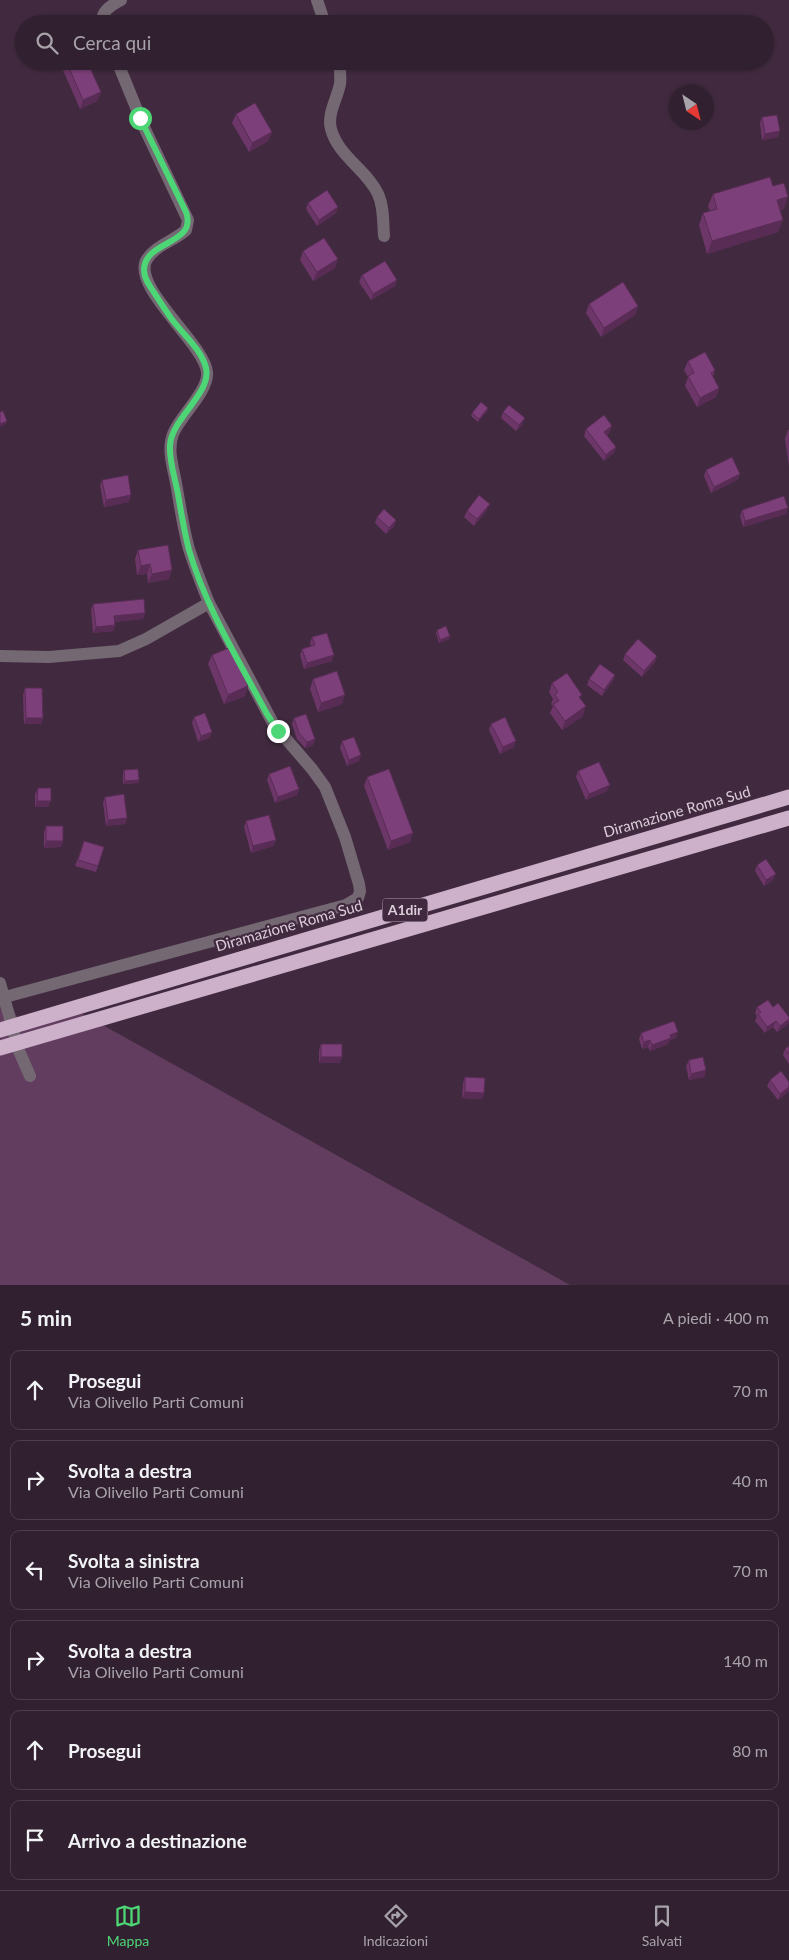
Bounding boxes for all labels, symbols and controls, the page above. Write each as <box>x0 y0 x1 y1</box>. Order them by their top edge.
search box <box>15 15 774 70</box>
icon: search <box>33 29 61 57</box>
text: Cerca qui <box>73 31 151 54</box>
north arrow <box>669 85 714 130</box>
route start <box>129 107 152 130</box>
route end <box>267 720 290 743</box>
street label: Diramazione Roma Sud <box>601 781 752 841</box>
street label: Diramazione Roma Sud <box>213 895 364 955</box>
road number: A1dir <box>382 898 428 922</box>
text: 5 min <box>20 1305 72 1330</box>
text: A piedi · 400 m <box>663 1308 769 1327</box>
text: Prosegui <box>68 1369 141 1392</box>
icon: ahead <box>21 1376 49 1404</box>
text: 70 m <box>732 1381 768 1400</box>
text: Via Olivello Parti Comuni <box>68 1392 244 1411</box>
text: Svolta a destra <box>68 1459 192 1482</box>
icon: right <box>21 1466 49 1494</box>
text: 40 m <box>732 1471 768 1490</box>
text: Via Olivello Parti Comuni <box>68 1482 244 1501</box>
text: Svolta a sinistra <box>68 1549 200 1572</box>
icon: left <box>21 1556 49 1584</box>
text: 70 m <box>732 1561 768 1580</box>
text: Via Olivello Parti Comuni <box>68 1572 244 1591</box>
text: Svolta a destra <box>68 1639 192 1662</box>
icon: right <box>21 1646 49 1674</box>
text: 140 m <box>723 1651 768 1670</box>
text: Via Olivello Parti Comuni <box>68 1662 244 1681</box>
icon: ahead <box>21 1736 49 1764</box>
text: Prosegui <box>68 1739 141 1762</box>
text: 80 m <box>732 1741 768 1760</box>
icon: arrive <box>21 1826 49 1854</box>
text: Arrivo a destinazione <box>68 1829 247 1852</box>
tab: Mappa <box>107 1902 149 1949</box>
tab: Indicazioni <box>363 1902 428 1949</box>
tab: Salvati <box>642 1902 682 1949</box>

